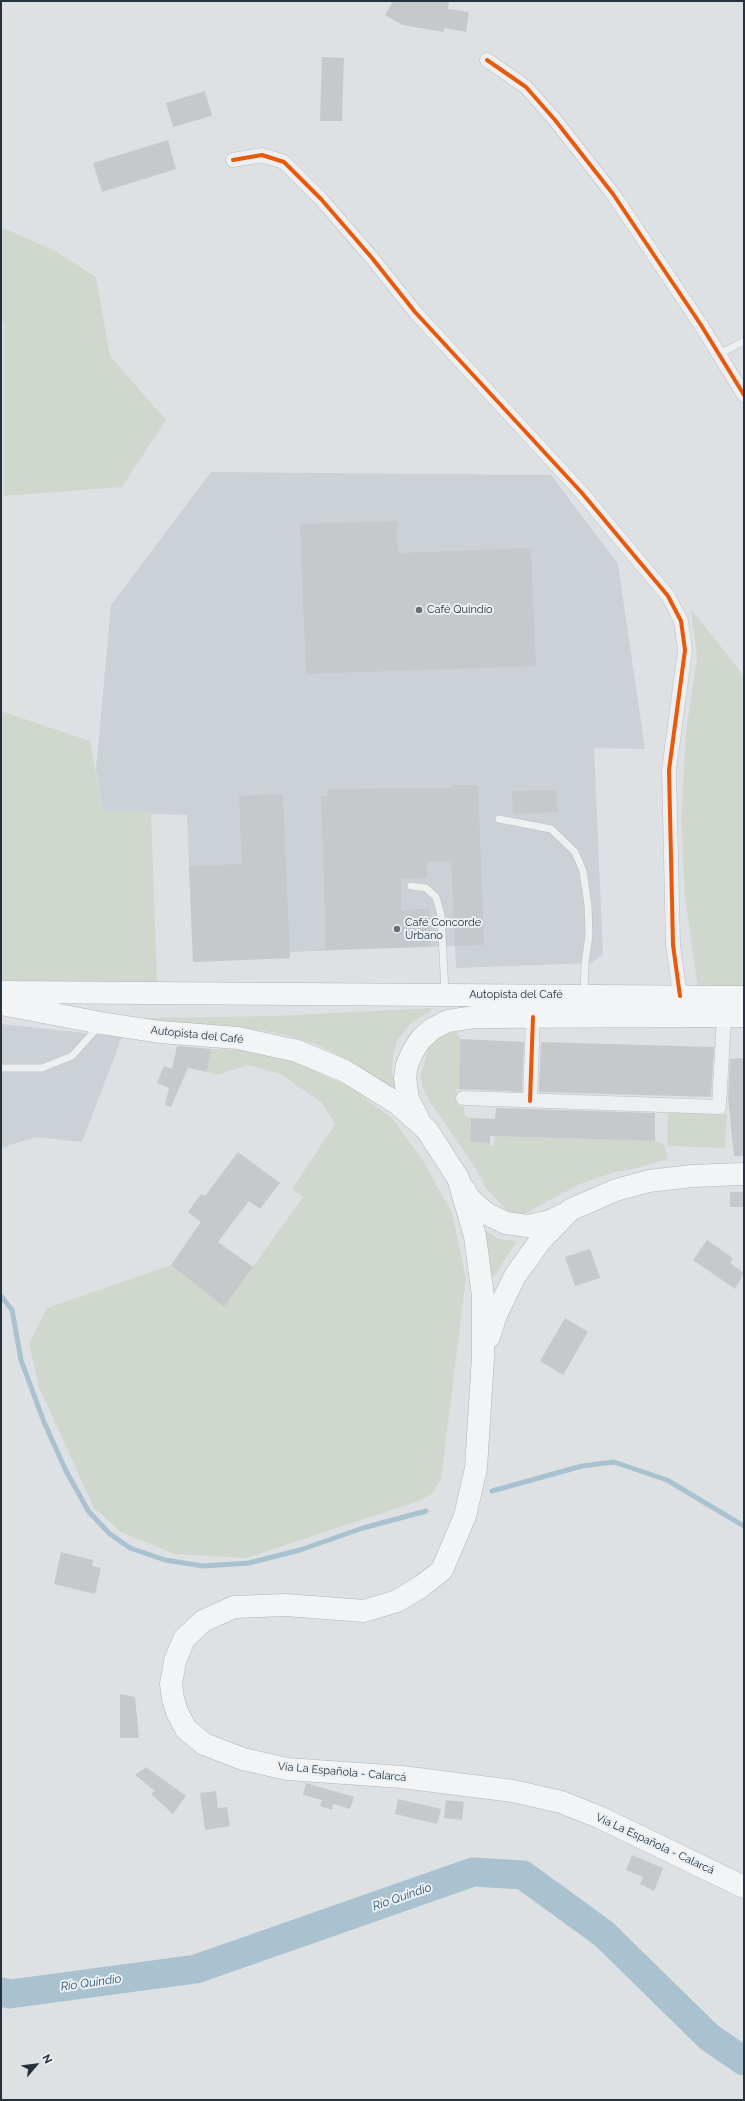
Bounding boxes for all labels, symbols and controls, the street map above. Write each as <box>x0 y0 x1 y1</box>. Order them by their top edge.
place label: Café Quindío <box>427 603 493 617</box>
marker: Café Quindío <box>414 605 424 615</box>
place label: Café Concorde Urbano <box>405 916 481 942</box>
marker: Café Concorde Urbano <box>392 924 402 934</box>
street label: Autopista del Café <box>469 988 563 1002</box>
street label: Autopista del Café <box>150 1024 244 1046</box>
street label: Vía La Española - Calarcá <box>277 1760 407 1784</box>
street label: Vía La Española - Calarcá <box>594 1811 716 1877</box>
water label: Río Quindio <box>371 1880 433 1914</box>
water label: Río Quindio <box>60 1972 122 1994</box>
north arrow <box>16 2045 56 2085</box>
text: N <box>39 2052 55 2066</box>

